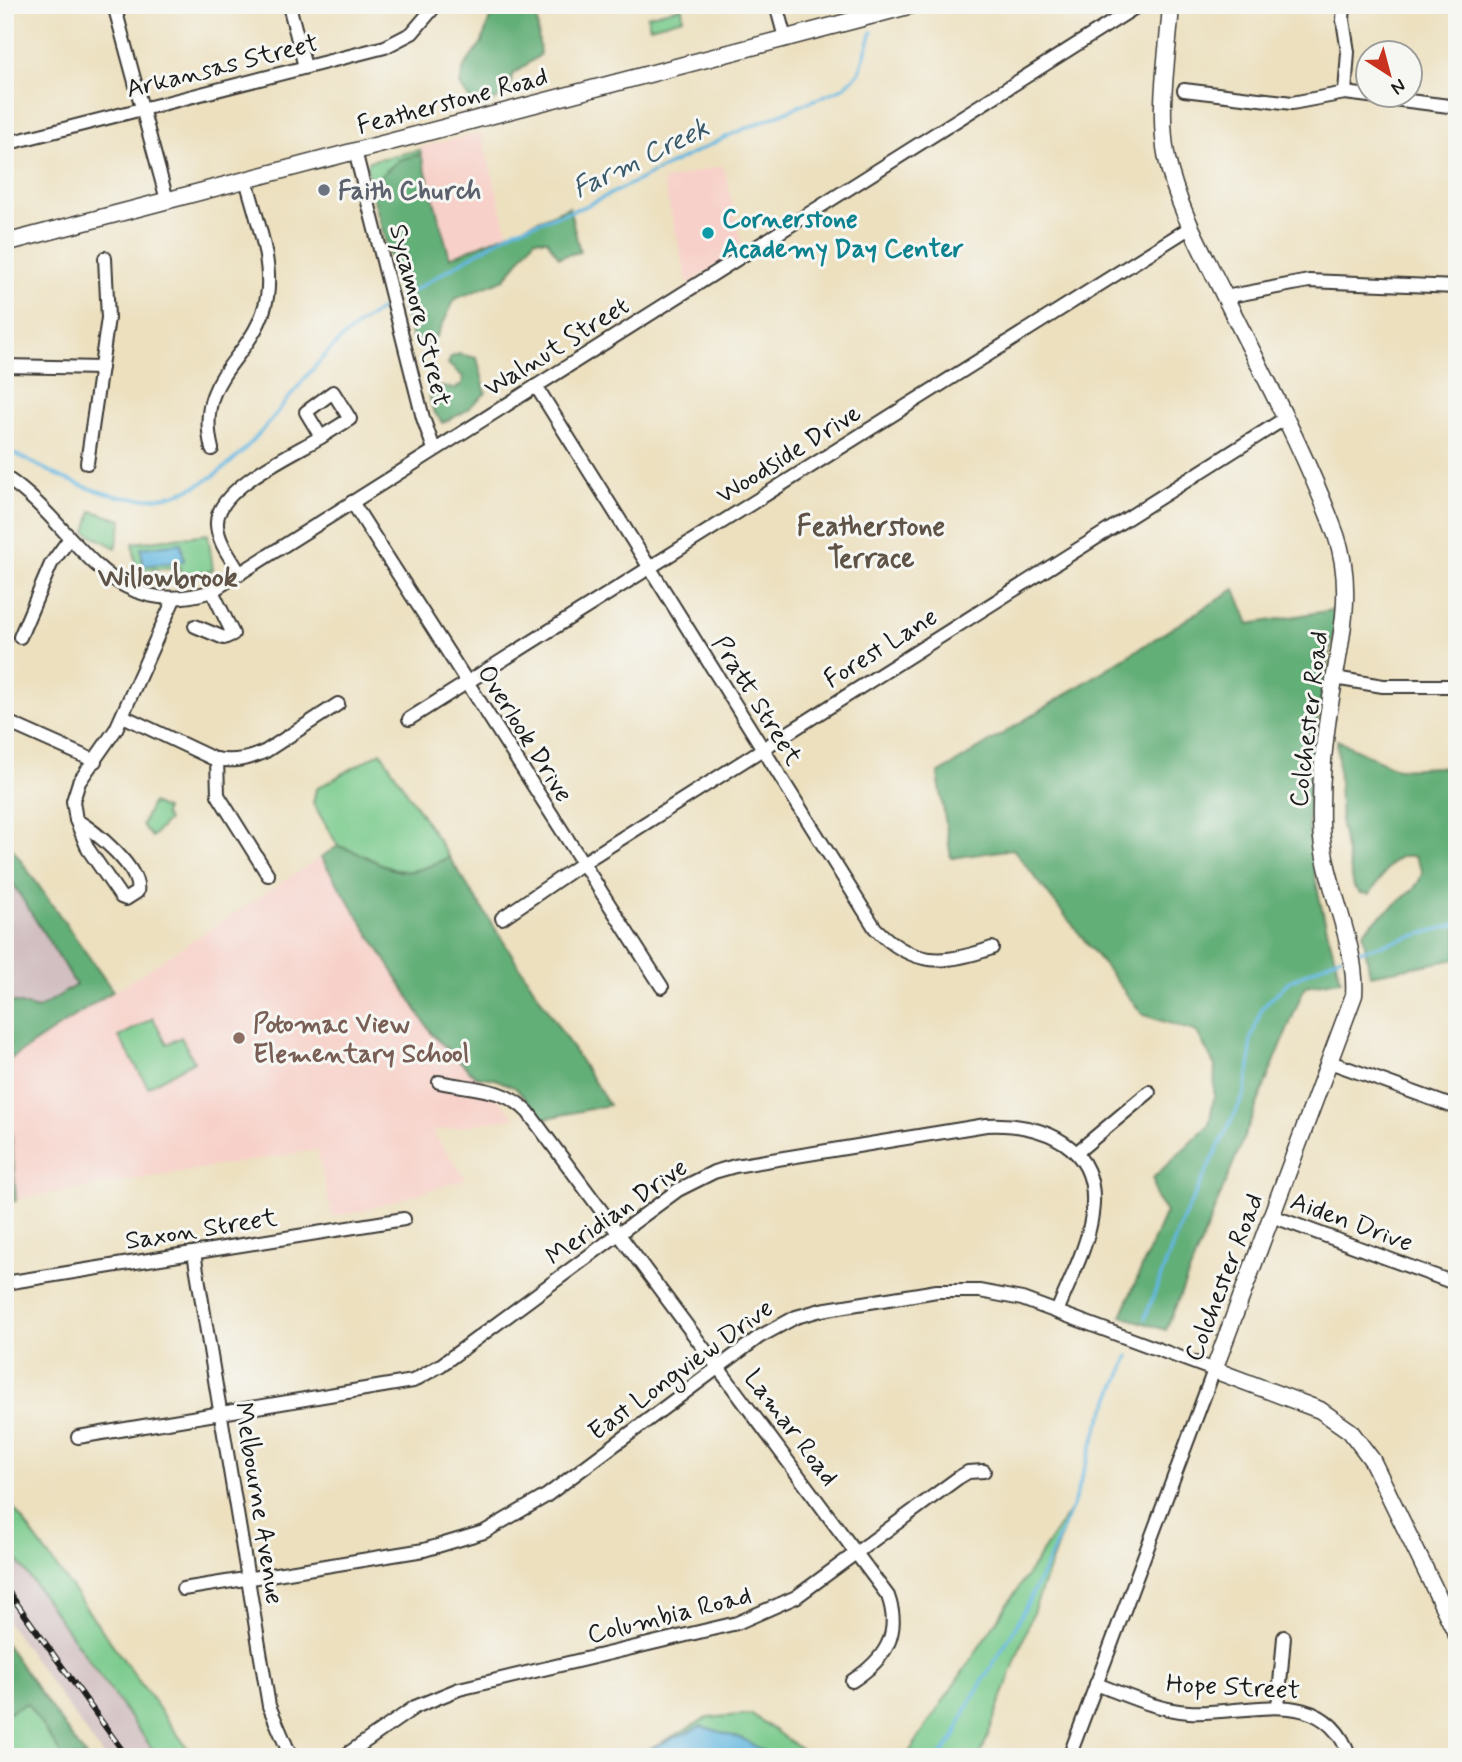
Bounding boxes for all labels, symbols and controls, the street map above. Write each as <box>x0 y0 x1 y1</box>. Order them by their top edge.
street label: Arkansas Street <box>123 27 322 107</box>
north arrow <box>1354 38 1424 108</box>
street label: Featherstone Road <box>353 60 552 144</box>
text: N <box>1386 73 1411 100</box>
water label: Farm Creek <box>567 110 716 208</box>
place label: Faith Church <box>338 175 481 209</box>
marker: Faith Church <box>316 182 332 198</box>
place label: Cornerstone Academy Day Center <box>722 203 964 267</box>
street label: Sycamore Street <box>380 221 458 410</box>
marker: Cornerstone Academy Day Center <box>700 225 716 241</box>
street label: Walnut Street <box>478 290 636 406</box>
street label: Woodside Drive <box>710 397 868 513</box>
district label: Featherstone Terrace <box>797 509 945 578</box>
district label: Willowbrook <box>98 560 238 597</box>
street label: Forest Lane <box>818 600 944 697</box>
street label: Colchester Road <box>1282 629 1338 809</box>
street label: Pratt Street <box>703 630 810 772</box>
street label: Overlook Drive <box>468 659 580 809</box>
place label: Potomac View Elementary School <box>253 1008 469 1072</box>
marker: Potomac View Elementary School <box>231 1030 247 1046</box>
street label: Meridian Drive <box>540 1151 695 1274</box>
street label: Aiden Drive <box>1285 1185 1417 1261</box>
street label: Colchester Road <box>1177 1189 1273 1367</box>
street label: Saxon Street <box>123 1201 280 1259</box>
street label: East Longview Drive <box>582 1292 782 1451</box>
street label: Lamar Road <box>735 1363 845 1493</box>
street label: Melbourne Avenue <box>225 1400 291 1607</box>
street label: Columbia Road <box>584 1579 755 1653</box>
street label: Hope Street <box>1165 1668 1301 1708</box>

